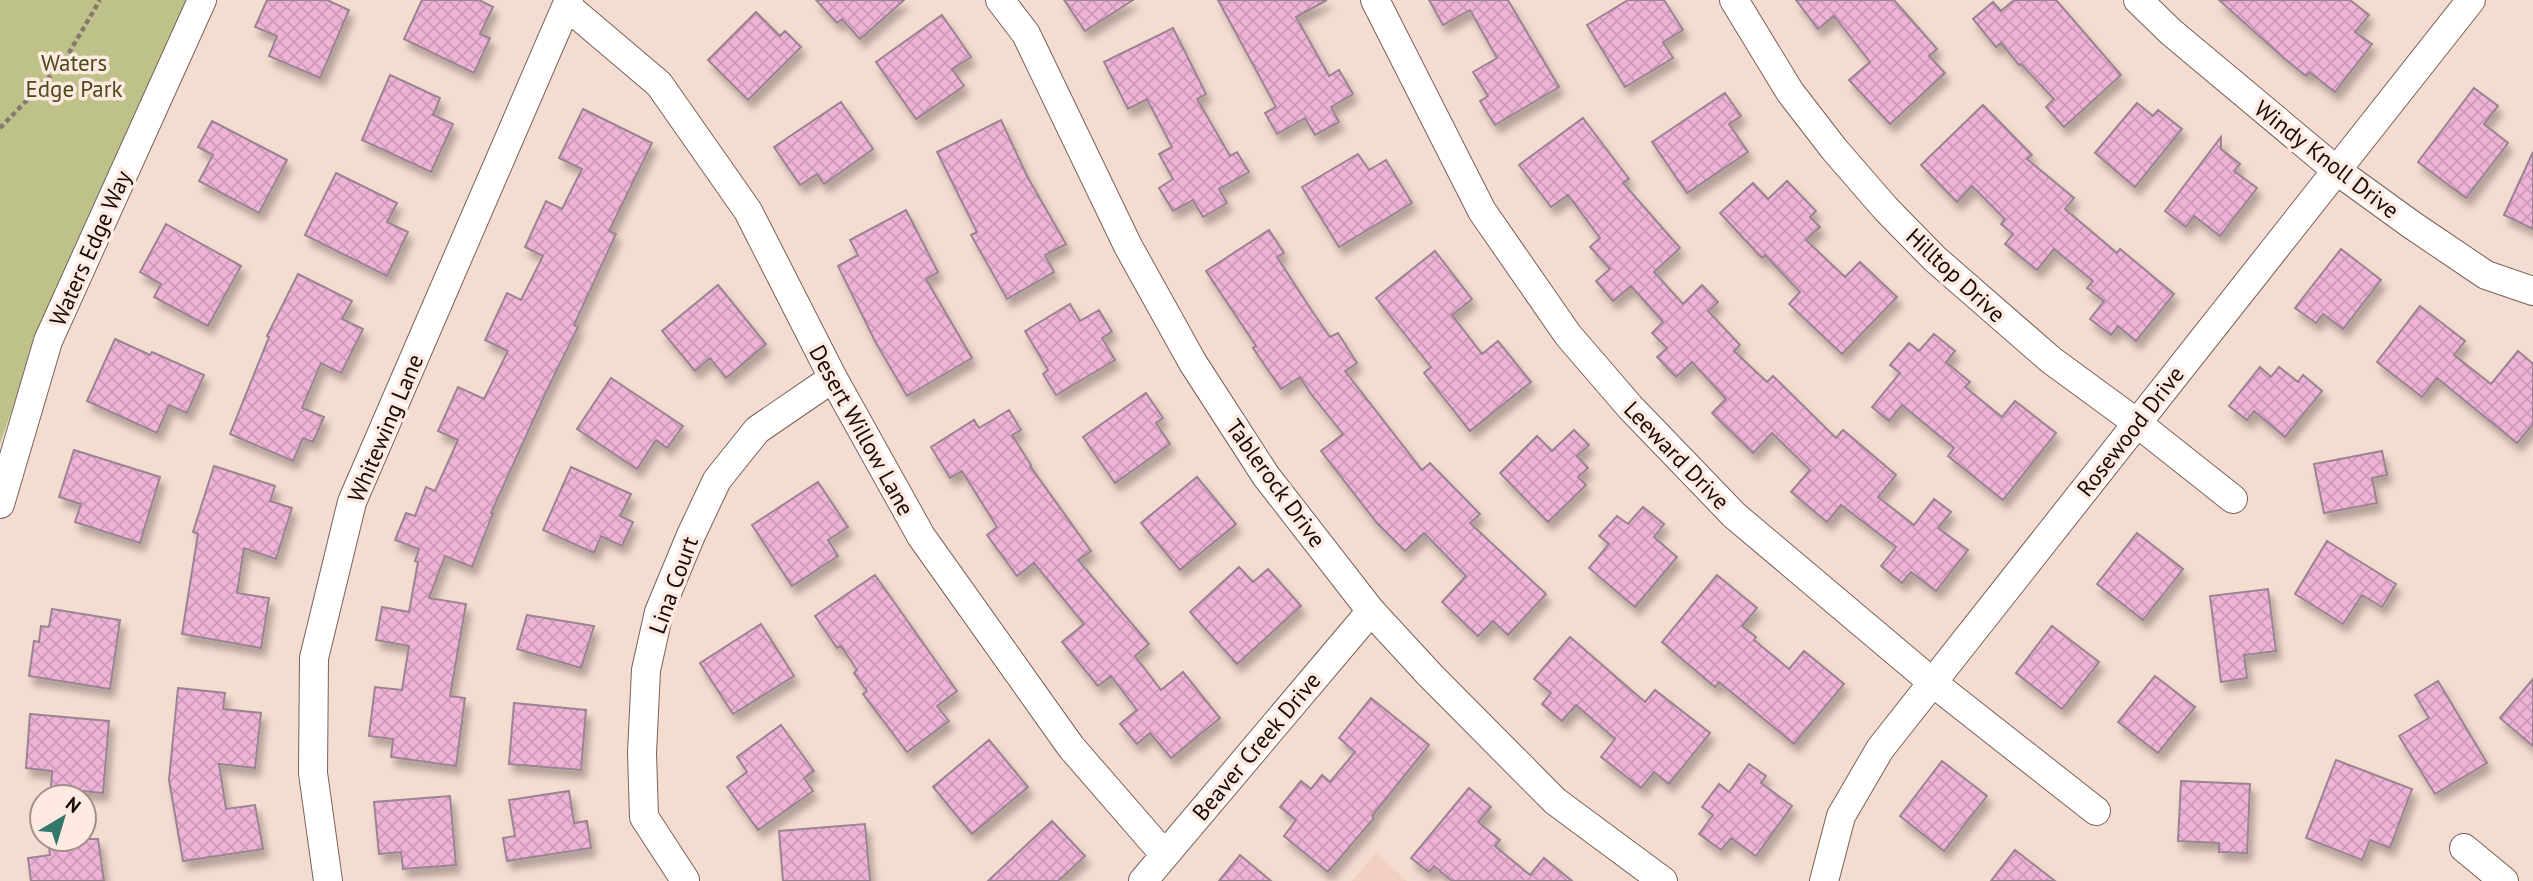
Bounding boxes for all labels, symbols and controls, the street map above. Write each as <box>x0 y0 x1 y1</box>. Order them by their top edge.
park label: Waters Edge Park <box>25 48 123 103</box>
street label: Windy Knoll Drive <box>2249 94 2405 224</box>
street label: Waters Edge Way <box>43 166 137 330</box>
street label: Hilltop Drive <box>1900 222 2012 328</box>
street label: Desert Willow Lane <box>803 340 921 520</box>
street label: Whitewing Lane <box>341 350 429 506</box>
street label: Rosewood Drive <box>2070 360 2190 502</box>
street label: Leeward Drive <box>1618 395 1736 515</box>
street label: Tablerock Drive <box>1220 413 1332 553</box>
street label: Lina Court <box>642 532 704 638</box>
street label: Beaver Creek Drive <box>1186 666 1326 826</box>
north arrow <box>28 783 98 853</box>
text: N <box>61 791 86 818</box>

